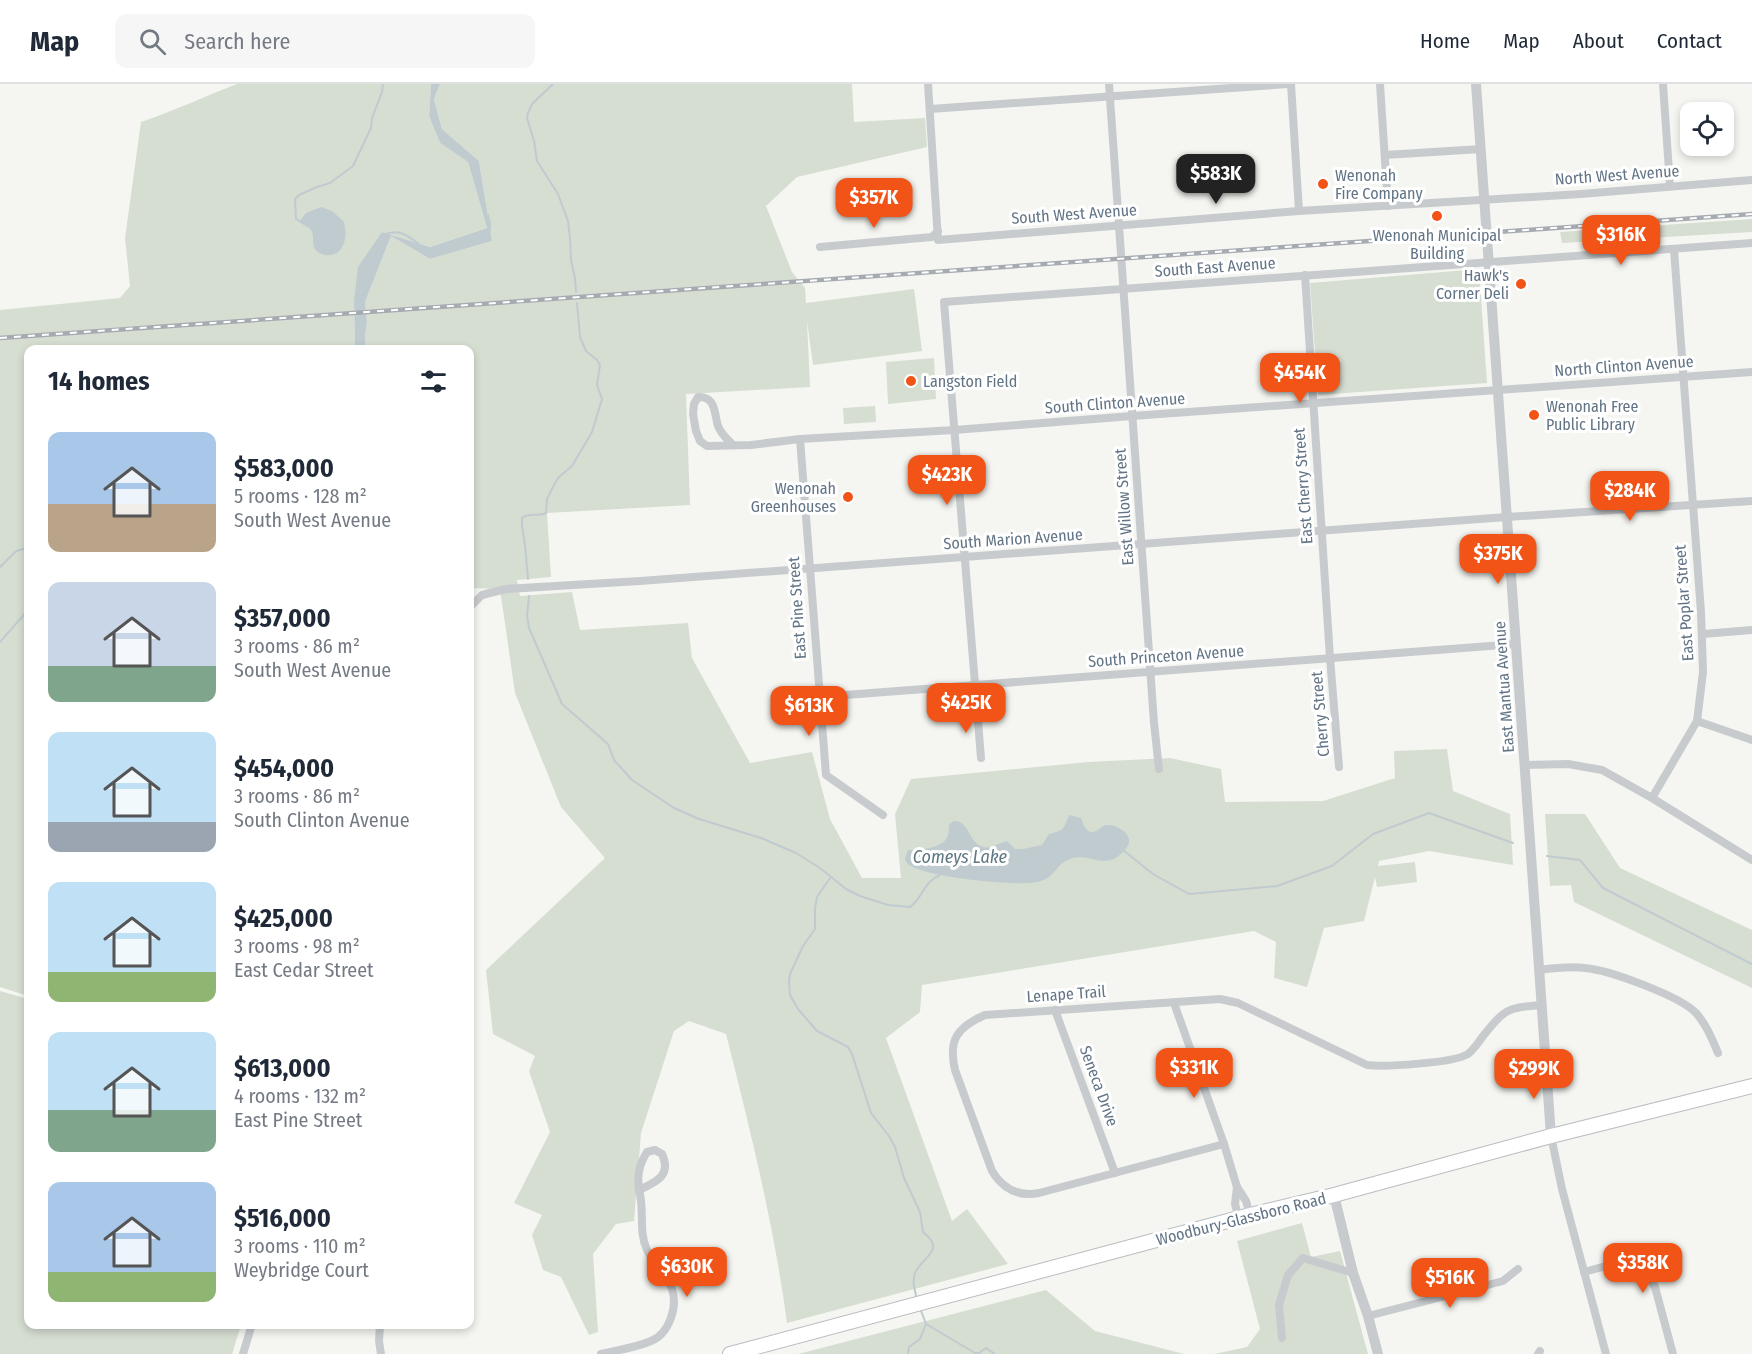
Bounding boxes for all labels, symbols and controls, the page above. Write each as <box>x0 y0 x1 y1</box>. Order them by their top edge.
search box <box>115 14 535 68</box>
text: Map <box>30 25 79 58</box>
icon: search <box>136 25 169 58</box>
text: Search here <box>184 28 290 55</box>
text: Home <box>1420 28 1470 54</box>
text: Map <box>1503 28 1540 54</box>
text: About <box>1573 28 1624 54</box>
text: Contact <box>1657 28 1722 54</box>
map controls <box>1680 102 1734 156</box>
button: locate <box>1680 102 1734 156</box>
pin: $583K <box>1174 154 1258 205</box>
text: $583K <box>1190 161 1242 185</box>
street label: North West Avenue <box>1554 161 1680 189</box>
place label: Wenonah Fire Company <box>1335 166 1423 203</box>
marker: Wenonah Fire Company <box>1316 177 1330 191</box>
pin: $357K <box>832 178 916 229</box>
text: $357K <box>850 185 898 209</box>
street label: South West Avenue <box>1011 200 1137 228</box>
marker: Wenonah Municipal Building <box>1430 209 1444 223</box>
pin: $316K <box>1579 215 1663 266</box>
text: $316K <box>1596 222 1646 246</box>
place label: Wenonah Municipal Building <box>1373 226 1501 263</box>
street label: South East Avenue <box>1154 253 1276 281</box>
place label: Hawk's Corner Deli <box>1436 266 1509 303</box>
marker: Hawk's Corner Deli <box>1514 277 1528 291</box>
street label: North Clinton Avenue <box>1554 352 1694 380</box>
pin: $454K <box>1258 353 1342 404</box>
text: $454K <box>1274 360 1326 384</box>
icon: filters <box>417 365 450 398</box>
text: 14 homes <box>48 366 150 397</box>
place label: Langston Field <box>923 372 1017 391</box>
marker: Langston Field <box>904 374 918 388</box>
street label: South Clinton Avenue <box>1044 389 1186 417</box>
place label: Wenonah Free Public Library <box>1546 397 1639 434</box>
marker: Wenonah Free Public Library <box>1527 408 1541 422</box>
street label: East Cherry Street <box>1289 426 1317 545</box>
street label: East Willow Street <box>1110 447 1138 566</box>
text: $583,000 <box>234 453 334 484</box>
pin: $423K <box>905 455 989 506</box>
icon: home <box>96 456 168 528</box>
text: $423K <box>922 462 972 486</box>
pin: $284K <box>1588 471 1672 522</box>
text: $284K <box>1604 478 1656 502</box>
place label: Wenonah Greenhouses <box>751 479 836 516</box>
text: 5 rooms · 128 m² <box>234 484 367 508</box>
marker: Wenonah Greenhouses <box>841 490 855 504</box>
text: South West Avenue <box>234 508 391 532</box>
street label: South Marion Avenue <box>943 525 1083 553</box>
pin: $375K <box>1456 534 1540 585</box>
text: $375K <box>1473 541 1523 565</box>
street label: East Poplar Street <box>1670 544 1698 662</box>
street label: East Pine Street <box>784 555 810 660</box>
text: $357,000 <box>234 603 331 634</box>
icon: home <box>96 606 168 678</box>
street label: East Mantua Avenue <box>1490 621 1518 753</box>
text: 3 rooms · 86 m² <box>234 634 360 658</box>
street label: South Princeton Avenue <box>1087 641 1245 671</box>
text: South West Avenue <box>234 658 391 682</box>
street label: Cherry Street <box>1307 670 1333 758</box>
pin: $425K <box>924 683 1008 734</box>
pin: $613K <box>767 686 851 737</box>
text: $425K <box>941 690 991 714</box>
text: $613K <box>785 693 833 717</box>
text: $454,000 <box>234 753 334 784</box>
icon: home <box>96 756 168 828</box>
text: 3 rooms · 86 m² <box>234 784 360 808</box>
text: South Clinton Avenue <box>234 808 410 832</box>
water label: Comeys Lake <box>913 846 1008 868</box>
text: $425,000 <box>234 903 333 934</box>
icon: home <box>96 906 168 978</box>
text: 3 rooms · 98 m² <box>234 934 360 958</box>
text: East Cedar Street <box>234 958 374 982</box>
street label: Lenape Trail <box>1026 982 1106 1006</box>
street label: Seneca Drive <box>1076 1043 1122 1129</box>
pin: $331K <box>1152 1048 1236 1099</box>
pin: $299K <box>1492 1049 1576 1100</box>
text: $613,000 <box>234 1053 331 1084</box>
text: $331K <box>1170 1055 1218 1079</box>
icon: home <box>96 1056 168 1128</box>
text: $299K <box>1508 1056 1560 1080</box>
text: 4 rooms · 132 m² <box>234 1084 366 1108</box>
text: East Pine Street <box>234 1108 362 1132</box>
street label: Woodbury-Glassboro Road <box>1154 1189 1328 1249</box>
text: $516,000 <box>234 1203 331 1234</box>
icon: home <box>96 1206 168 1278</box>
text: 3 rooms · 110 m² <box>234 1234 366 1258</box>
pin: $358K <box>1601 1243 1685 1294</box>
pin: $630K <box>645 1247 729 1298</box>
text: $358K <box>1617 1250 1669 1274</box>
text: $630K <box>661 1254 713 1278</box>
text: Weybridge Court <box>234 1258 369 1282</box>
pin: $516K <box>1408 1258 1492 1309</box>
text: $516K <box>1425 1265 1475 1289</box>

